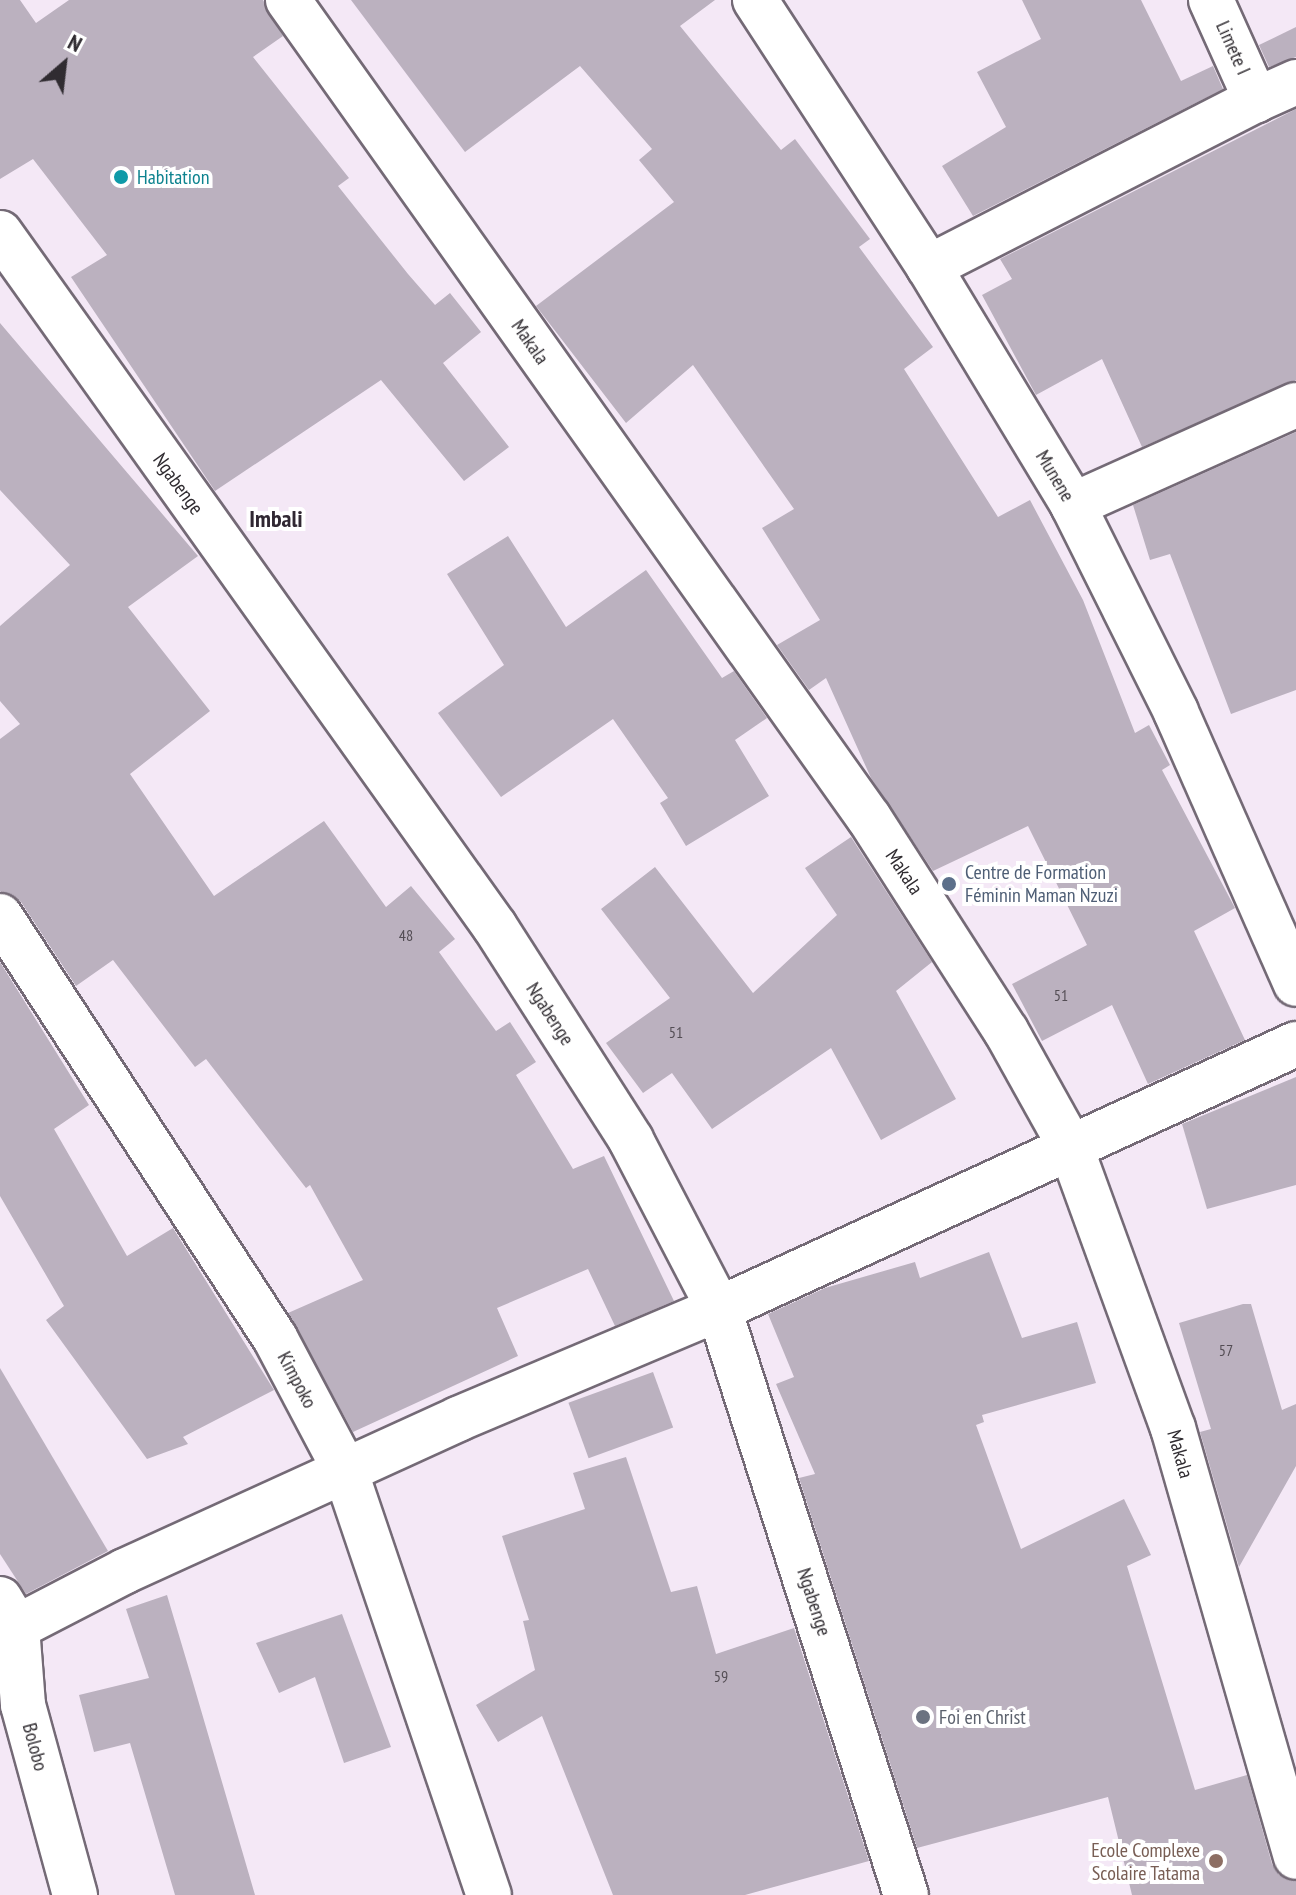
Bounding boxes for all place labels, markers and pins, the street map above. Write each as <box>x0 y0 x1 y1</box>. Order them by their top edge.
place label: Habitation <box>137 165 209 189</box>
marker: Habitation <box>112 168 130 186</box>
place label: Centre de Formation Féminin Maman Nzuzi <box>965 860 1118 907</box>
marker: Centre de Formation Féminin Maman Nzuzi <box>940 875 958 893</box>
place label: Foi en Christ <box>939 1705 1026 1729</box>
marker: Foi en Christ <box>914 1708 932 1726</box>
place label: Ecole Complexe Scolaire Tatama <box>1091 1838 1200 1885</box>
marker: Ecole Complexe Scolaire Tatama <box>1207 1852 1225 1870</box>

